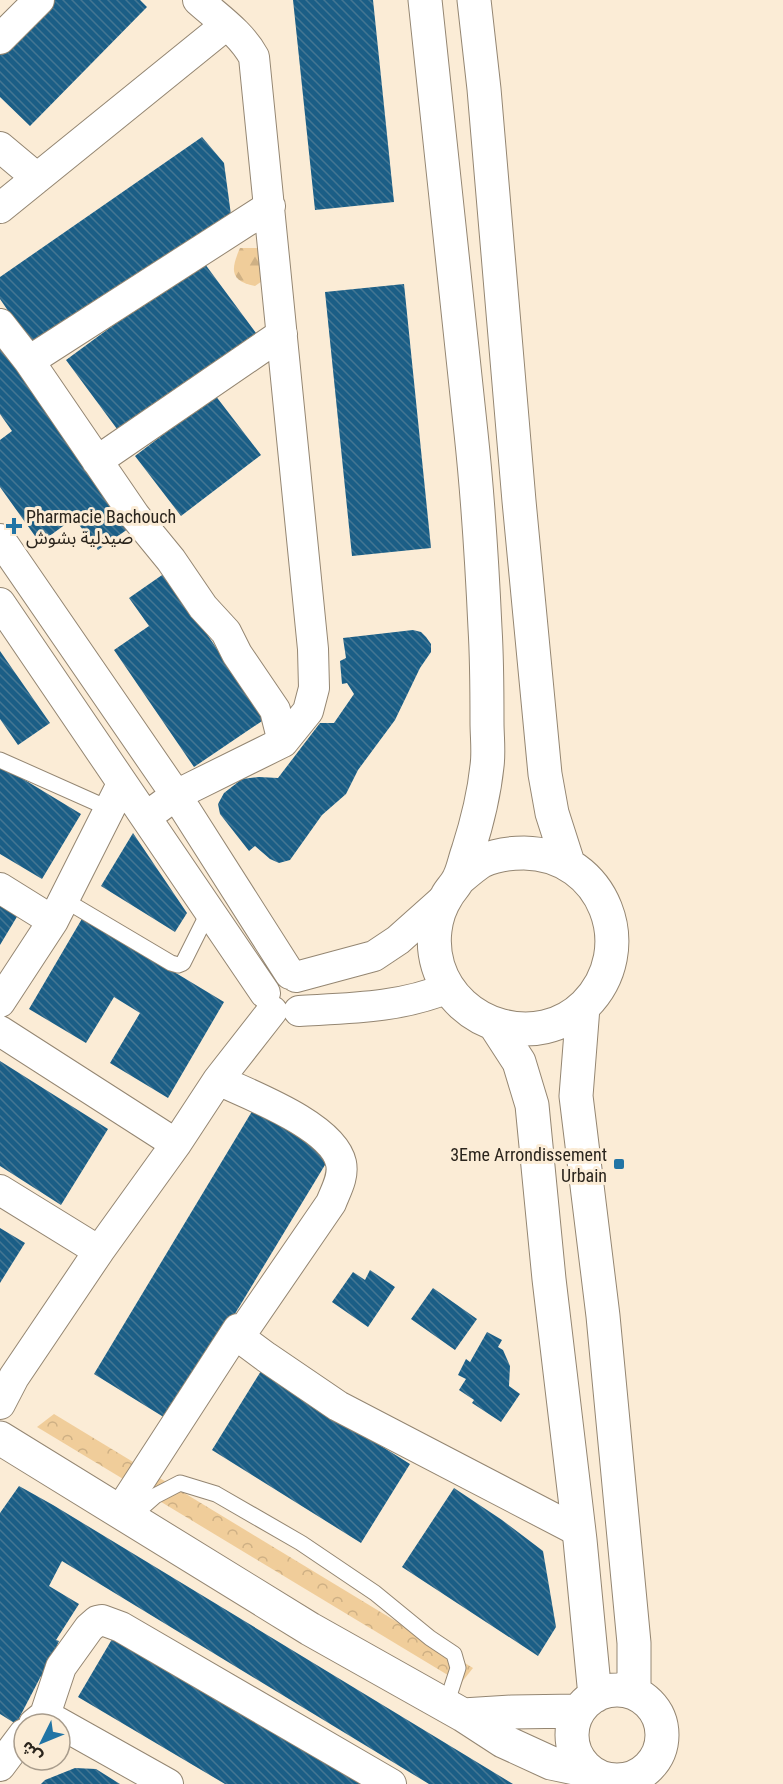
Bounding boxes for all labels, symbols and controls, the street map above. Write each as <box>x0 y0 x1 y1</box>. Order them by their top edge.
place label: Pharmacie Bachouch صيدلية بشوش <box>26 506 176 549</box>
marker: Pharmacie Bachouch صيدلية بشوش <box>7 519 21 533</box>
place label: 3Eme Arrondissement Urbain <box>450 1144 607 1186</box>
marker: 3Eme Arrondissement Urbain <box>612 1157 626 1171</box>
north arrow <box>12 1712 72 1772</box>
text: ش <box>17 1737 46 1766</box>

